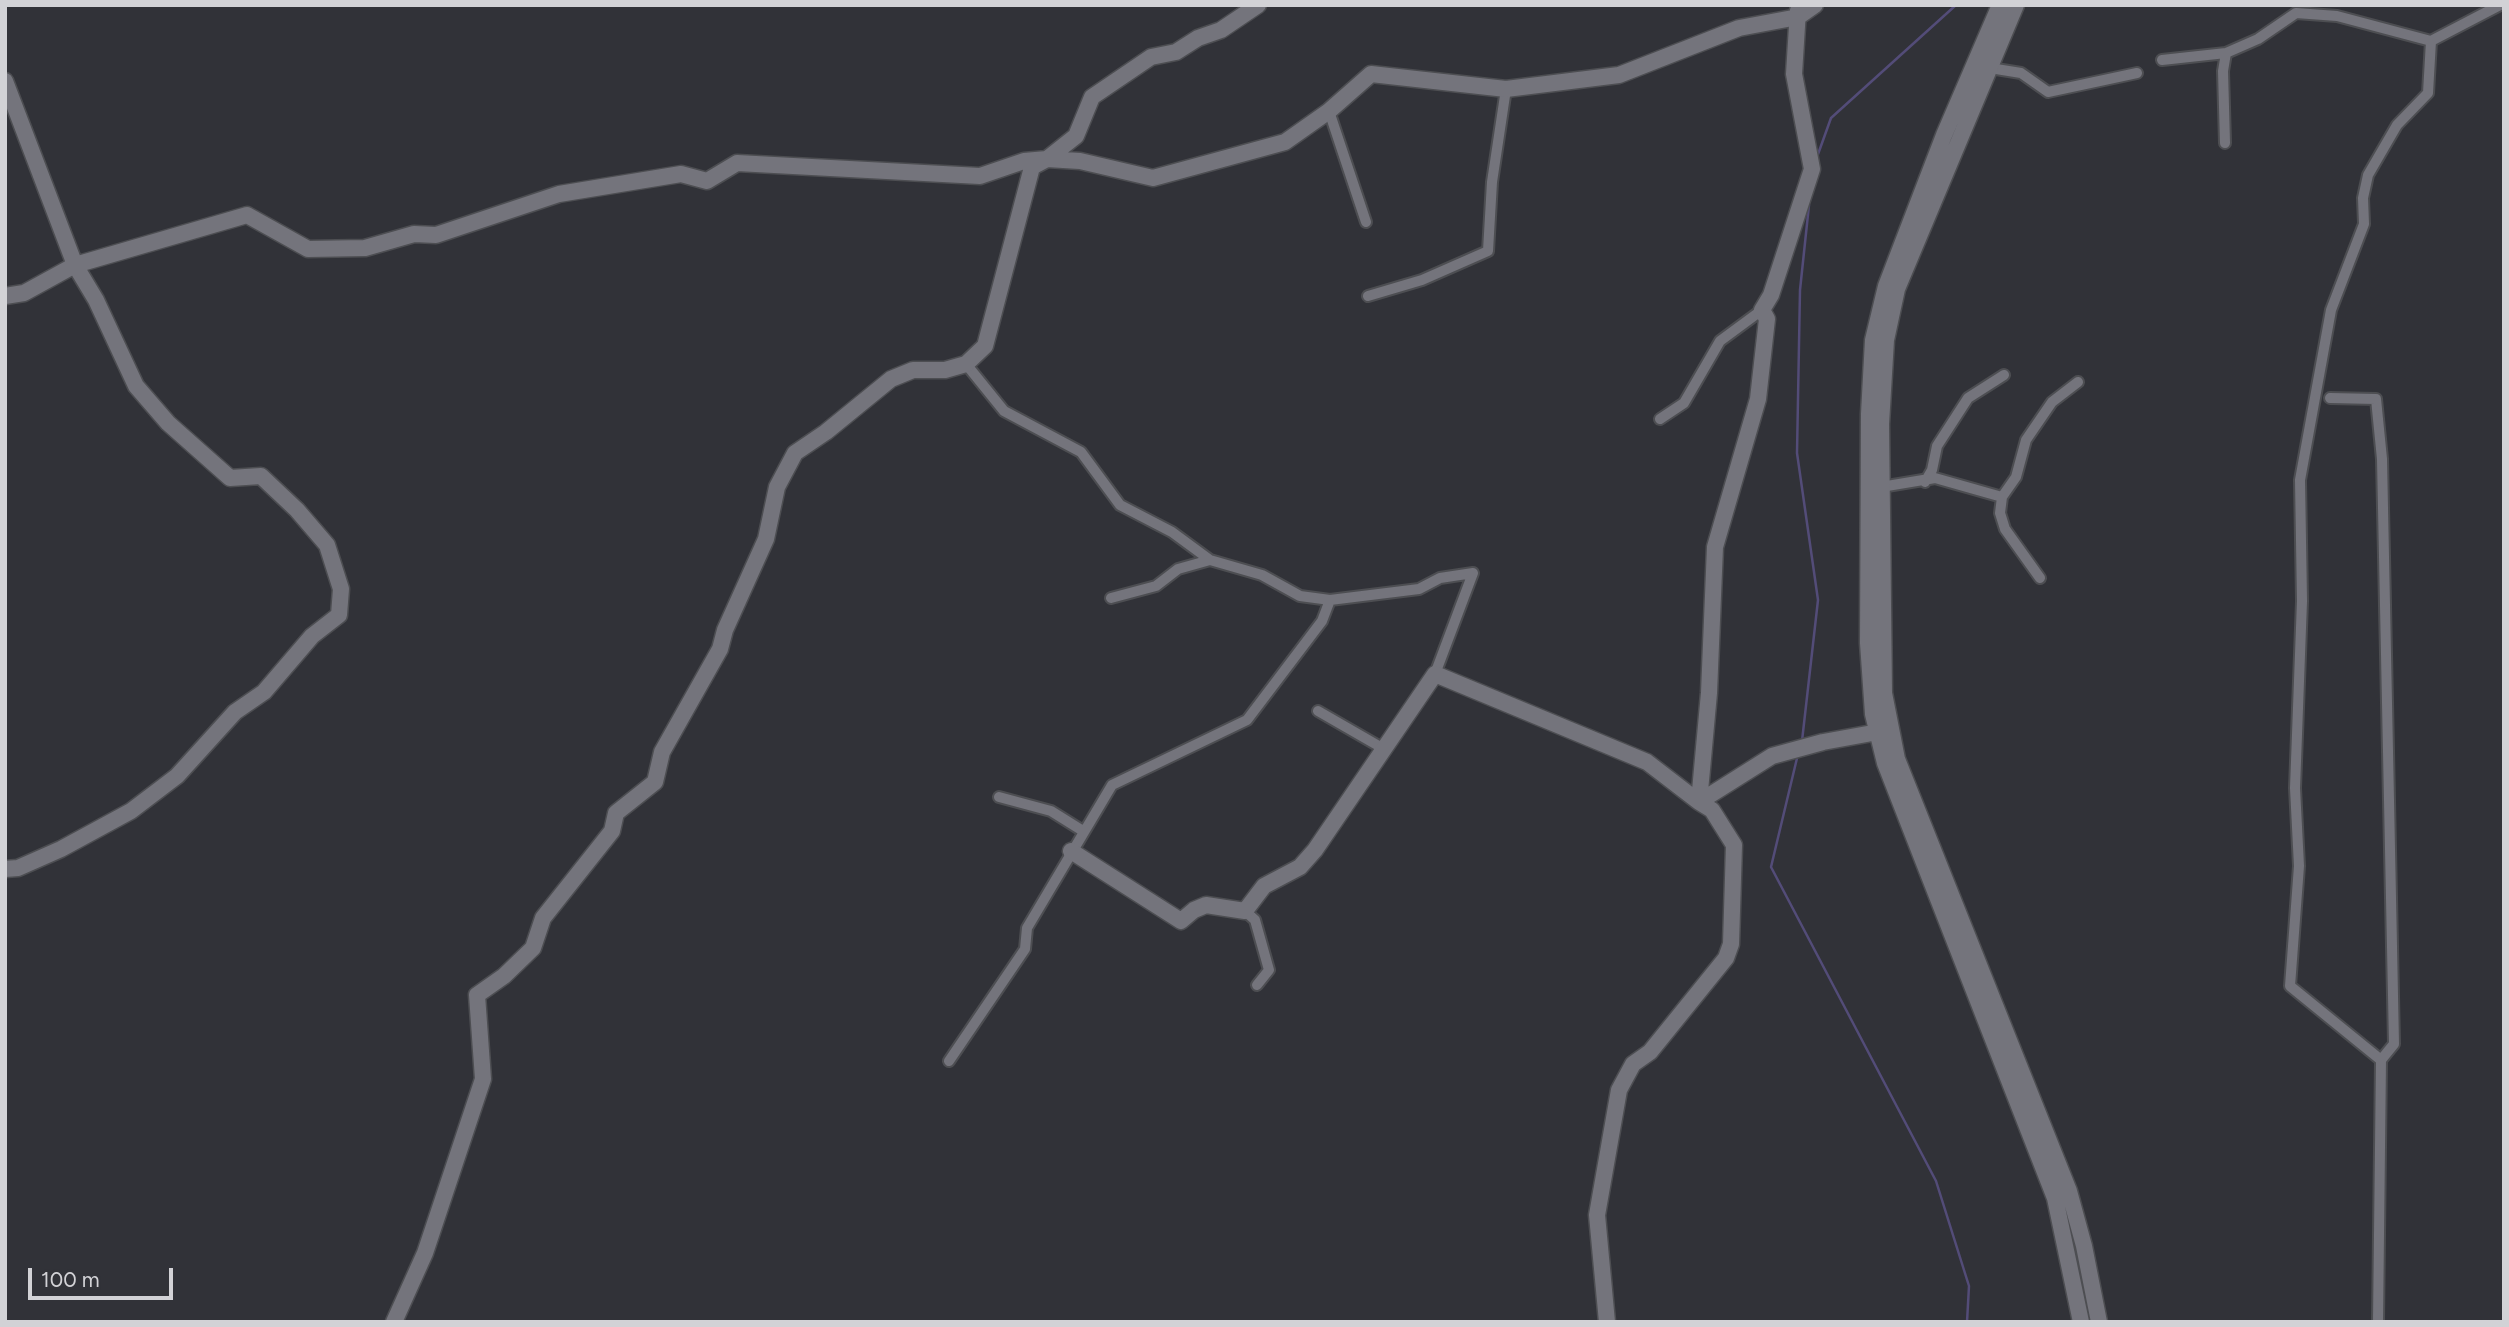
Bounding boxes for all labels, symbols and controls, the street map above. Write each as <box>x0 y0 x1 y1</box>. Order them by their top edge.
scale bar <box>32 1254 177 1298</box>
text: 100 m <box>41 1267 100 1292</box>

